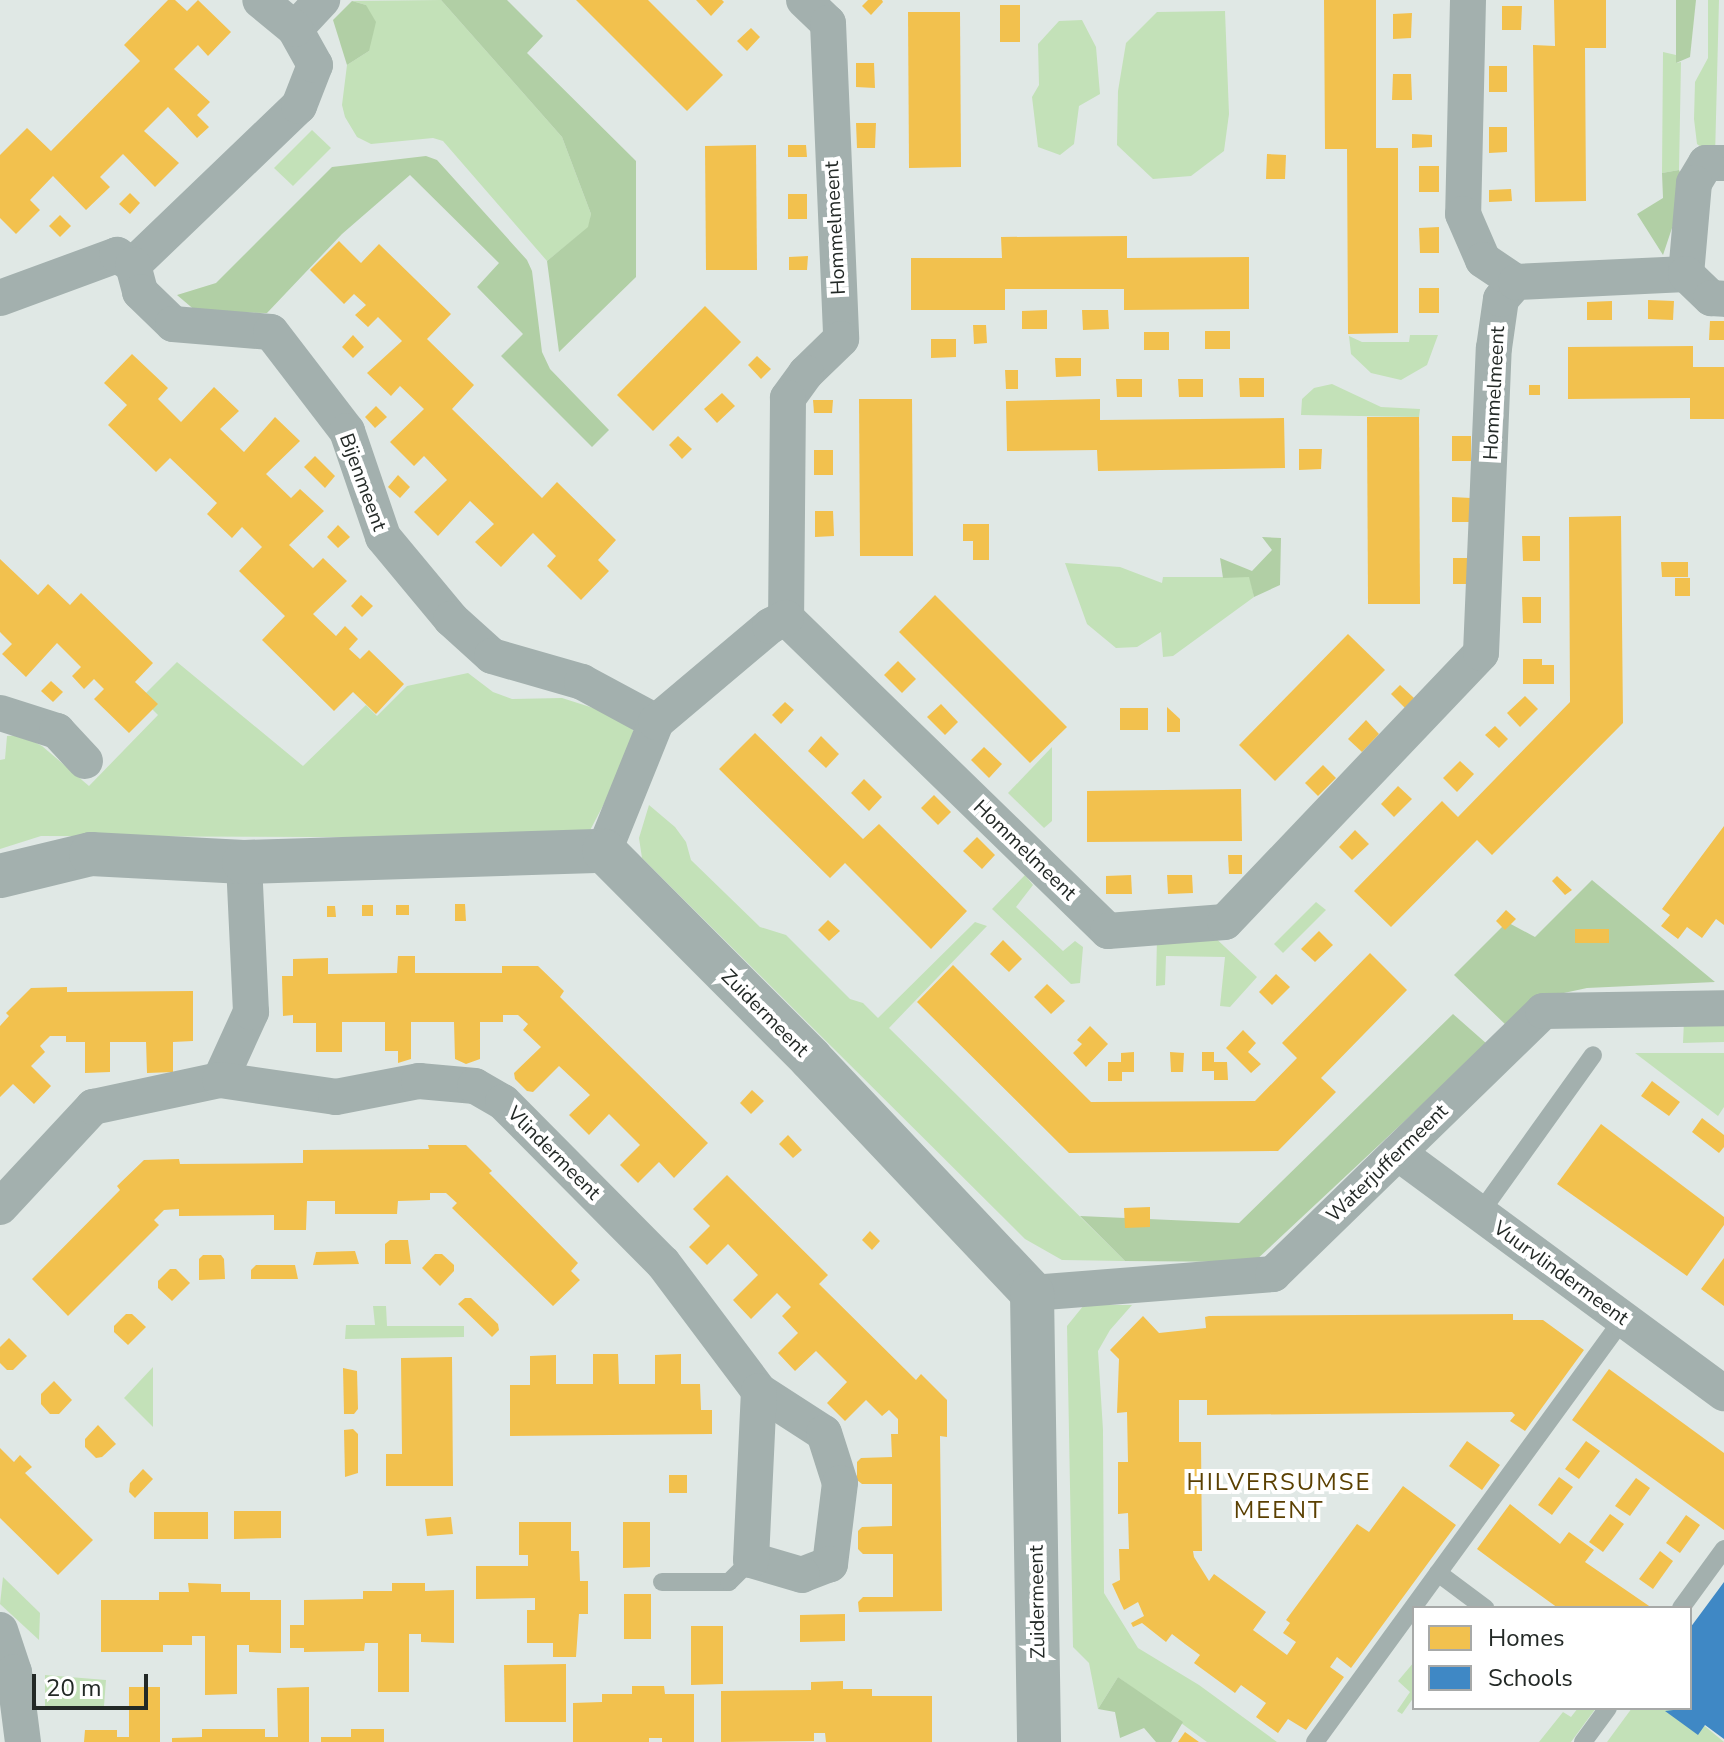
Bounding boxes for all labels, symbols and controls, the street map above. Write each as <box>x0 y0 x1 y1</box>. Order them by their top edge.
street label: Hommelmeent <box>820 161 850 295</box>
street label: Hommelmeent <box>1479 326 1509 460</box>
street label: Bijenmeent <box>334 430 392 534</box>
street label: Hommelmeent <box>969 795 1081 905</box>
street label: Zuidermeent <box>716 964 814 1062</box>
street label: Waterjuffermeent <box>1321 1099 1453 1227</box>
street label: Vlindermeent <box>502 1101 606 1205</box>
street label: Vuurvlindermeent <box>1489 1216 1633 1330</box>
district label: HILVERSUMSE MEENT <box>1186 1469 1372 1525</box>
street label: Zuidermeent <box>1024 1545 1050 1659</box>
legend <box>1412 1606 1692 1710</box>
text: Homes <box>1488 1622 1564 1654</box>
scale bar <box>36 1658 152 1708</box>
text: Schools <box>1488 1662 1573 1694</box>
text: 20 m <box>46 1672 102 1704</box>

